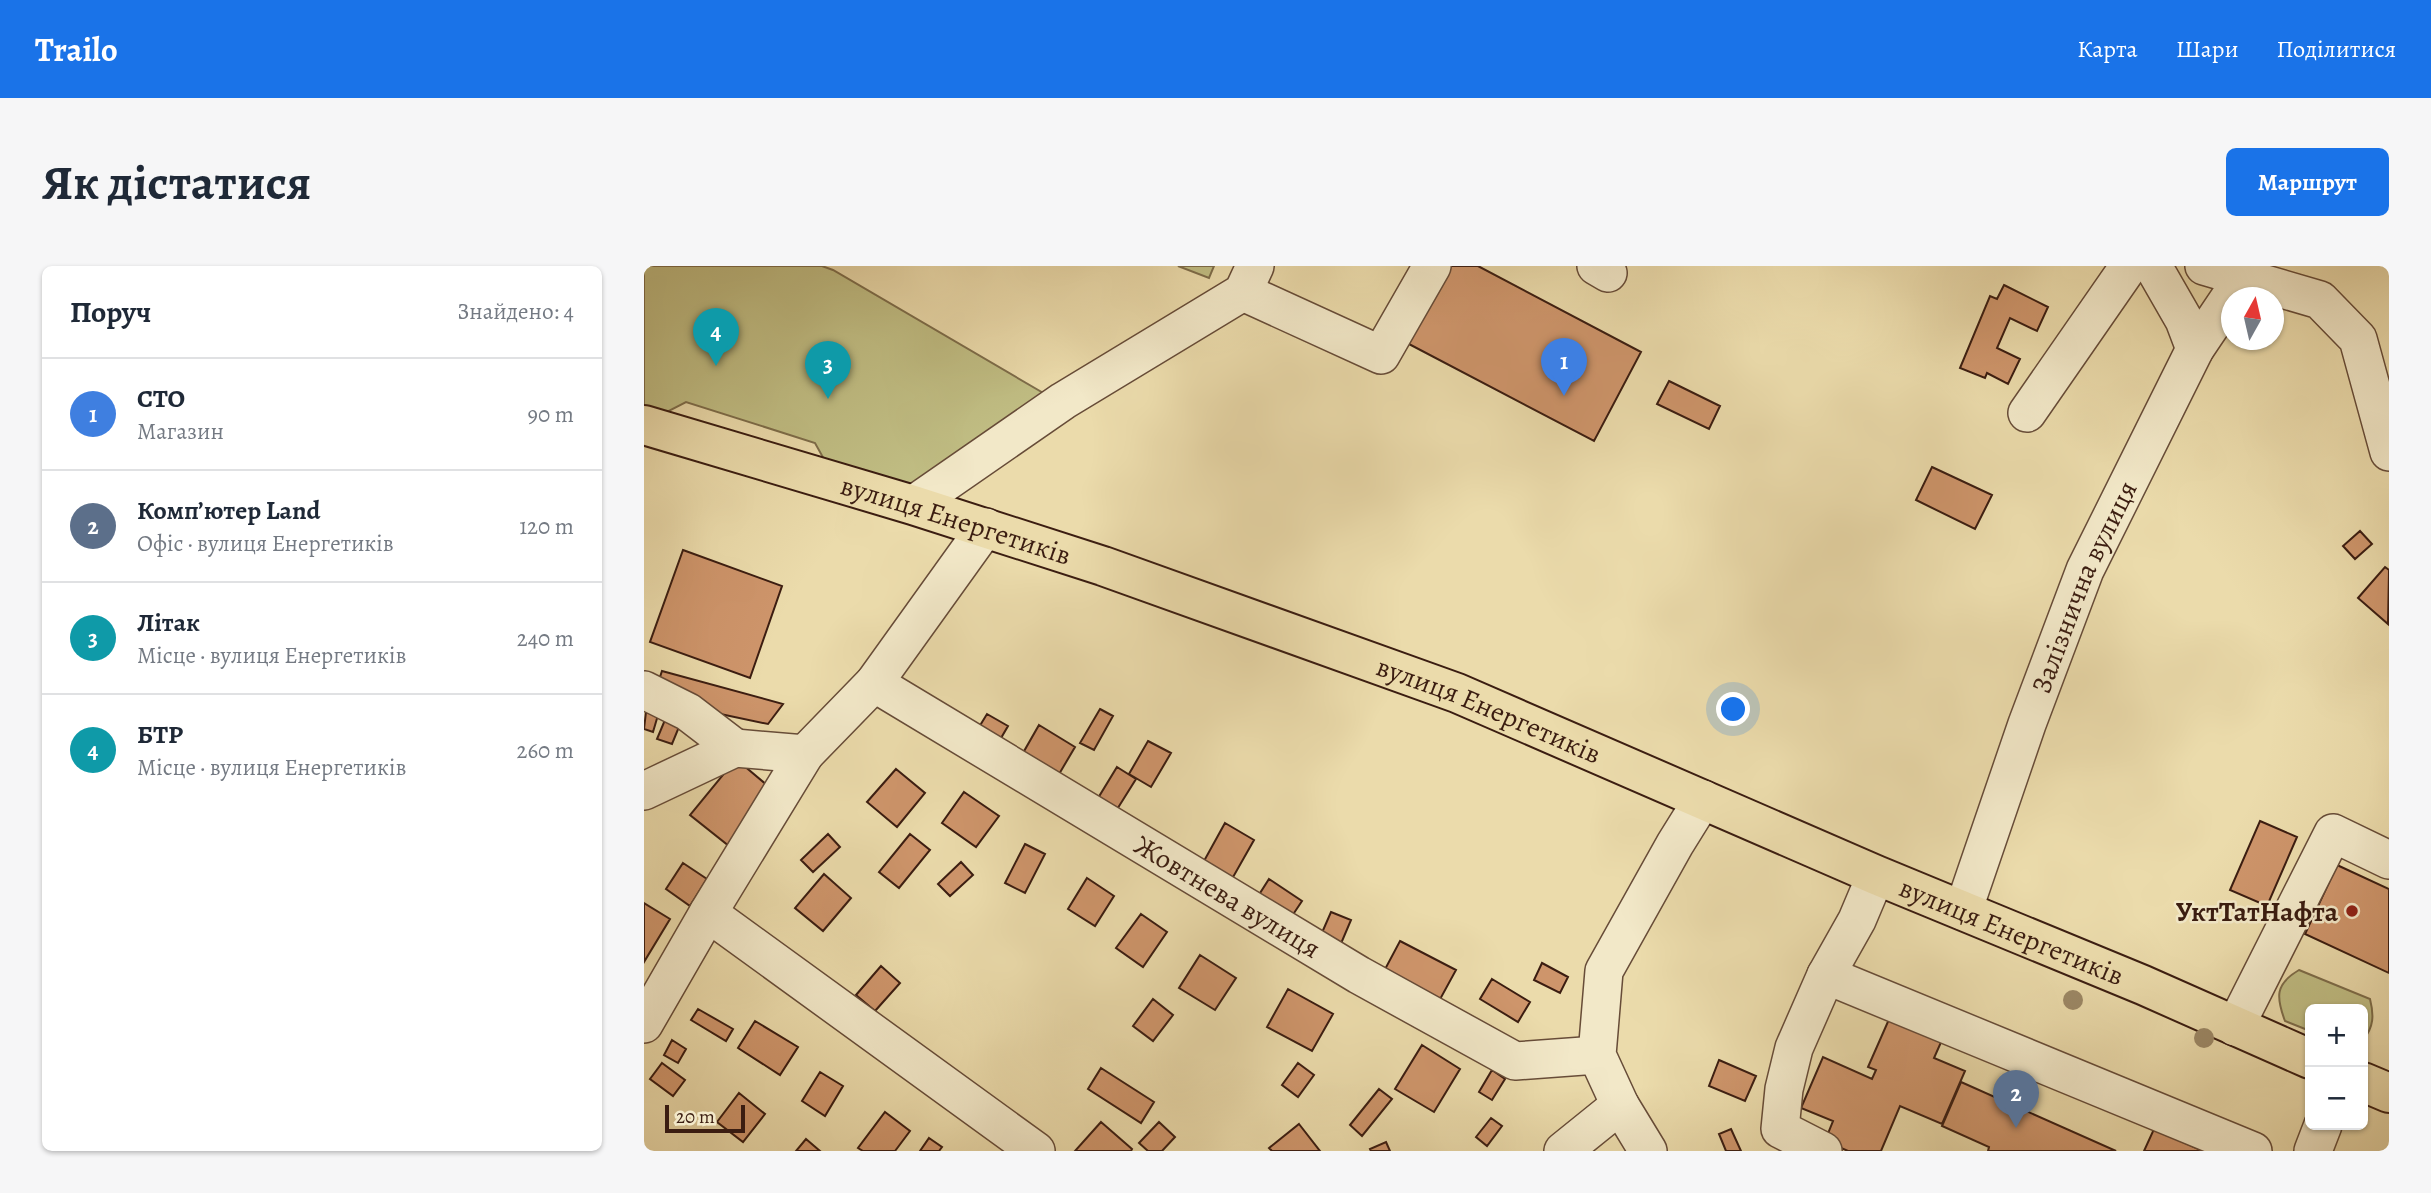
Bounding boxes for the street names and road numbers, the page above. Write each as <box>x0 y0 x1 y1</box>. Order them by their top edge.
street label: вулиця Енергетиків <box>836 467 1076 575</box>
street label: Залізнична вулиця <box>2022 474 2146 699</box>
street label: вулиця Енергетиків <box>1371 648 1607 773</box>
street label: Жовтнева вулиця <box>1127 826 1327 968</box>
street label: вулиця Енергетиків <box>1893 869 2129 995</box>

